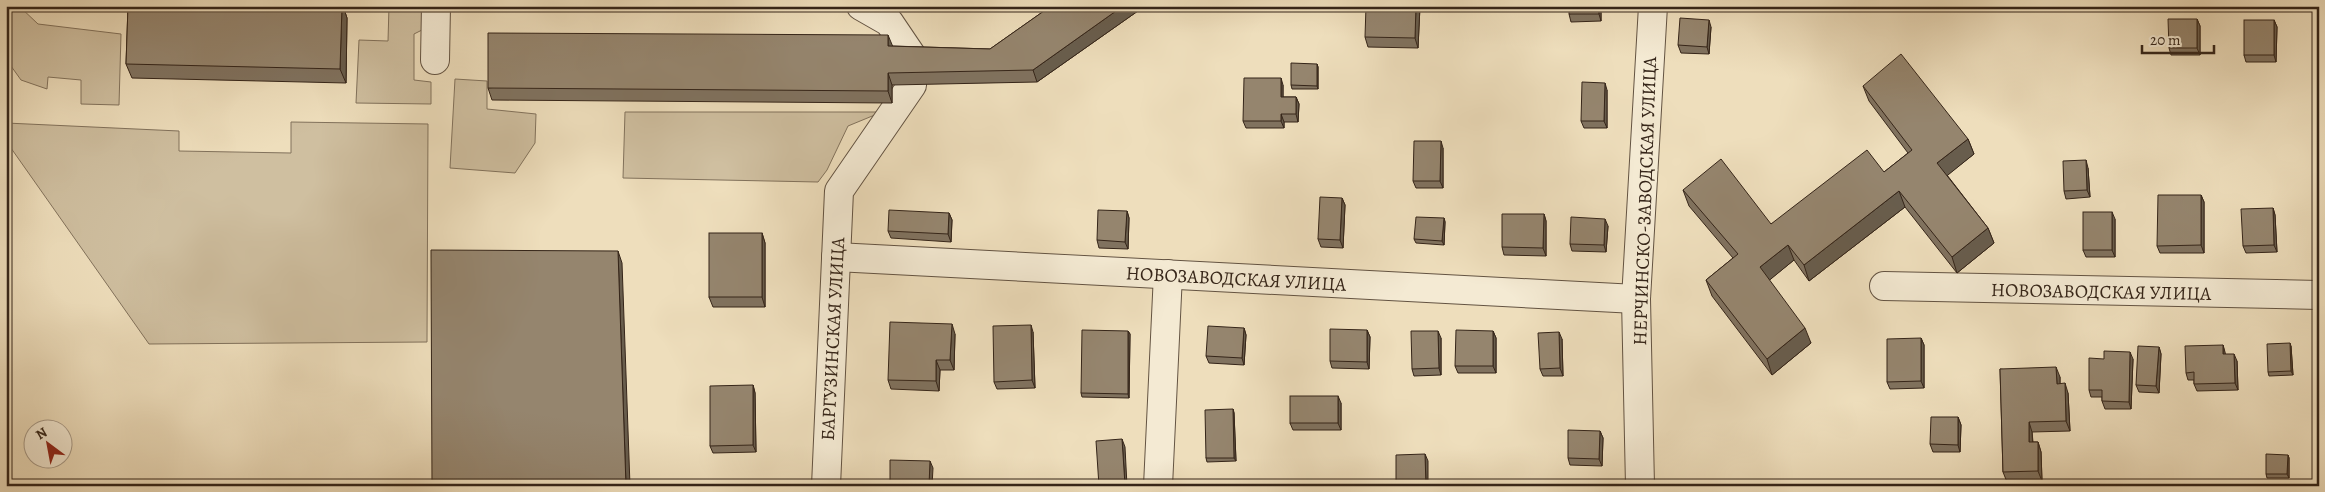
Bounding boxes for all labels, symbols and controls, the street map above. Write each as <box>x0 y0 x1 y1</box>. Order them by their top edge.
scale bar <box>2142 22 2215 54</box>
text: 20 m <box>2150 30 2181 50</box>
street label: НЕРЧИНСКО-ЗАВОДСКАЯ УЛИЦА <box>1627 55 1663 346</box>
street label: БАРГУЗИНСКАЯ УЛИЦА <box>815 236 851 441</box>
street label: НОВОЗАВОДСКАЯ УЛИЦА <box>1125 260 1348 298</box>
street label: НОВОЗАВОДСКАЯ УЛИЦА <box>1991 277 2212 307</box>
north arrow <box>22 420 72 470</box>
text: N <box>32 423 51 444</box>

